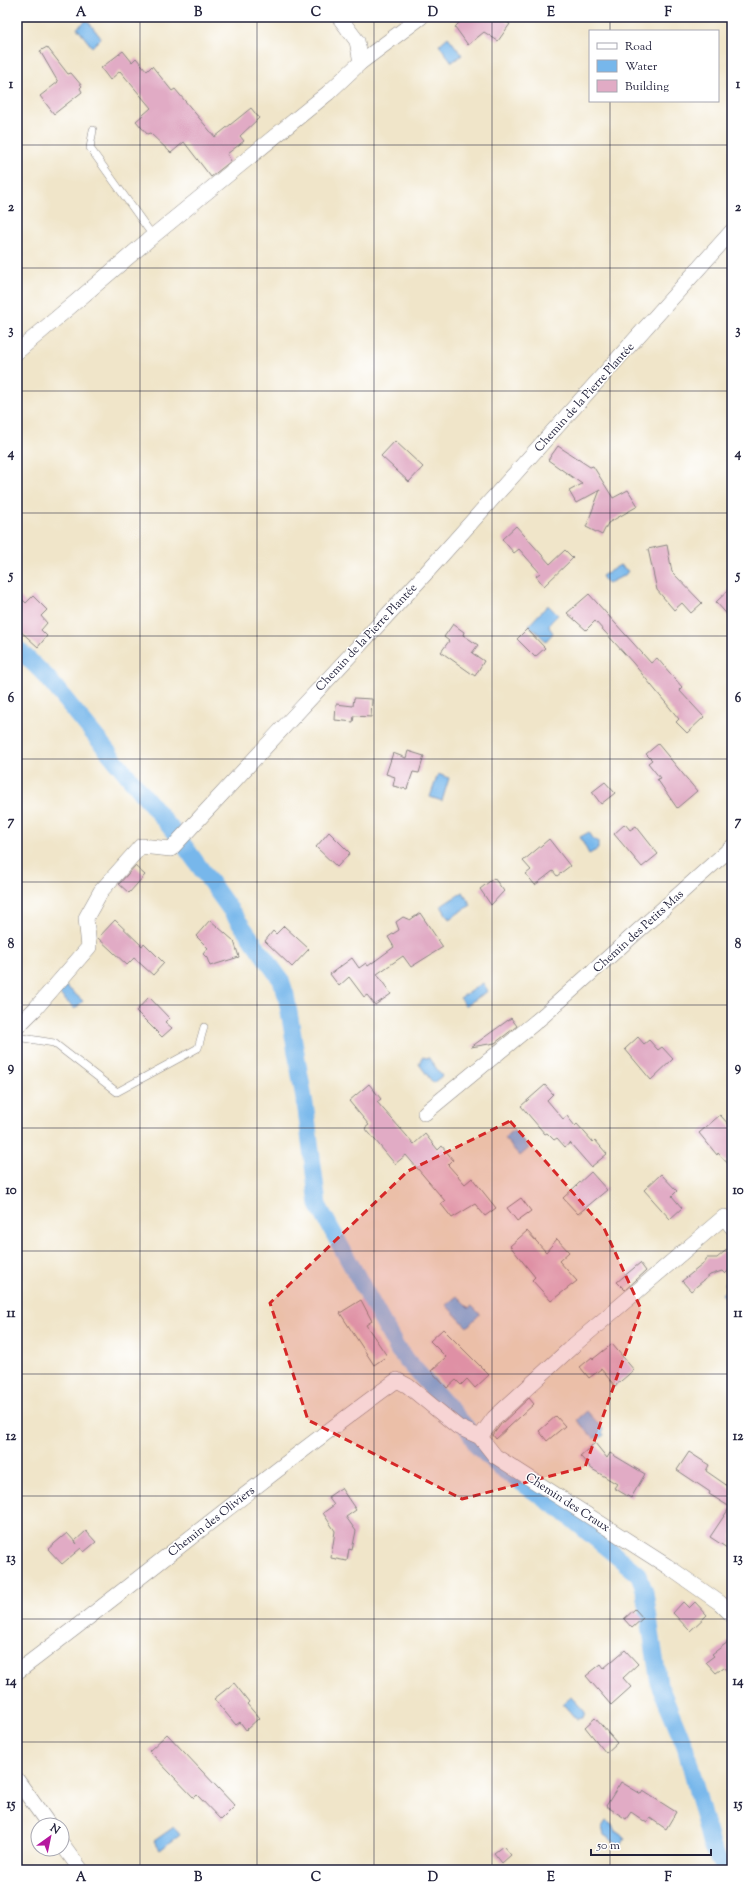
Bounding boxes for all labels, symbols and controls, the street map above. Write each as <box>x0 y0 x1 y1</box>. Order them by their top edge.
text: A <box>76 4 87 22</box>
text: B <box>194 4 203 22</box>
text: C <box>311 4 321 22</box>
text: D <box>428 4 438 22</box>
text: E <box>547 4 555 22</box>
text: F <box>664 4 672 22</box>
legend <box>589 30 719 102</box>
text: Road <box>625 38 652 56</box>
text: Water <box>625 58 658 76</box>
text: 1 <box>9 76 14 94</box>
text: 1 <box>736 76 741 94</box>
text: Building <box>625 78 669 96</box>
text: 2 <box>8 199 15 217</box>
text: 2 <box>735 199 742 217</box>
text: 3 <box>8 322 14 340</box>
text: 3 <box>735 322 741 340</box>
street label: Chemin de la Pierre Plantée <box>531 339 639 456</box>
text: 4 <box>7 445 15 463</box>
text: 4 <box>734 445 742 463</box>
text: 5 <box>8 567 14 585</box>
text: 5 <box>735 567 741 585</box>
street label: Chemin de la Pierre Plantée <box>312 579 422 696</box>
text: 6 <box>8 690 15 708</box>
text: 6 <box>735 690 742 708</box>
text: 7 <box>8 813 15 831</box>
text: 7 <box>735 813 742 831</box>
street label: Chemin des Petits Mas <box>589 886 688 977</box>
text: 8 <box>8 936 15 954</box>
text: 8 <box>735 936 742 954</box>
text: 9 <box>8 1059 15 1077</box>
text: 9 <box>735 1059 742 1077</box>
text: 10 <box>5 1182 17 1200</box>
text: 10 <box>732 1182 744 1200</box>
text: 11 <box>7 1305 16 1323</box>
text: 11 <box>734 1305 743 1323</box>
text: 12 <box>6 1428 17 1446</box>
text: 12 <box>733 1428 744 1446</box>
street label: Chemin des Craux <box>522 1469 614 1537</box>
street label: Chemin des Oliviers <box>164 1482 259 1562</box>
text: 13 <box>6 1550 16 1568</box>
text: 13 <box>733 1550 743 1568</box>
text: 14 <box>6 1673 17 1691</box>
text: 14 <box>733 1673 744 1691</box>
text: 15 <box>7 1796 16 1814</box>
text: 15 <box>734 1796 743 1814</box>
north arrow <box>30 1817 70 1857</box>
text: N <box>46 1820 63 1839</box>
scale bar <box>591 1831 711 1857</box>
text: 50 m <box>596 1837 620 1855</box>
text: A <box>76 1869 87 1887</box>
text: B <box>194 1869 203 1887</box>
text: C <box>311 1869 321 1887</box>
text: D <box>428 1869 438 1887</box>
text: E <box>547 1869 555 1887</box>
text: F <box>664 1869 672 1887</box>

